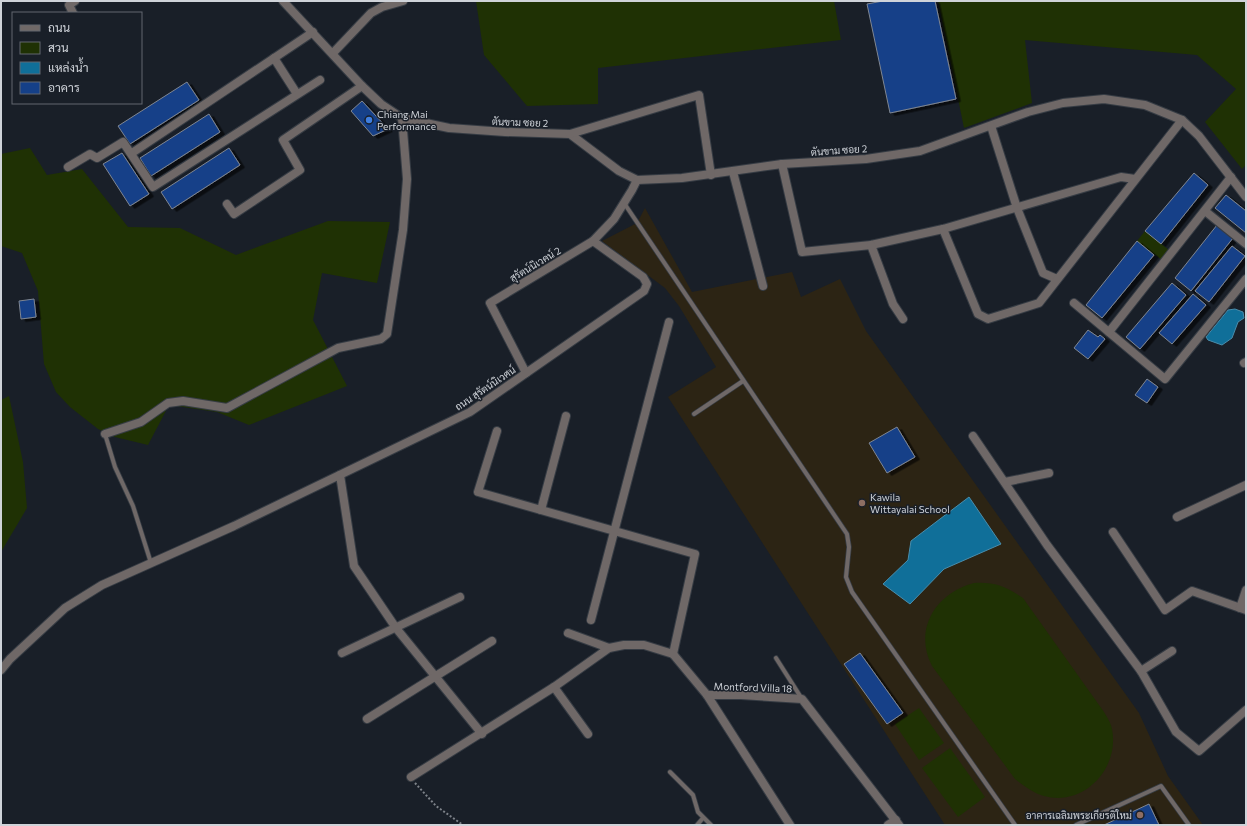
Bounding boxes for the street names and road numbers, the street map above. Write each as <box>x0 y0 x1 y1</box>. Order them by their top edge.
street label: ตันขาม ซอย 2 <box>492 115 549 129</box>
street label: ตันขาม ซอย 2 <box>810 142 868 158</box>
street label: สุรัตน์นิเวคน์ 2 <box>507 243 564 286</box>
street label: ถนน สุรัตน์นิเวศน์ <box>452 362 519 414</box>
street label: Montford Villa 18 <box>714 680 792 694</box>

